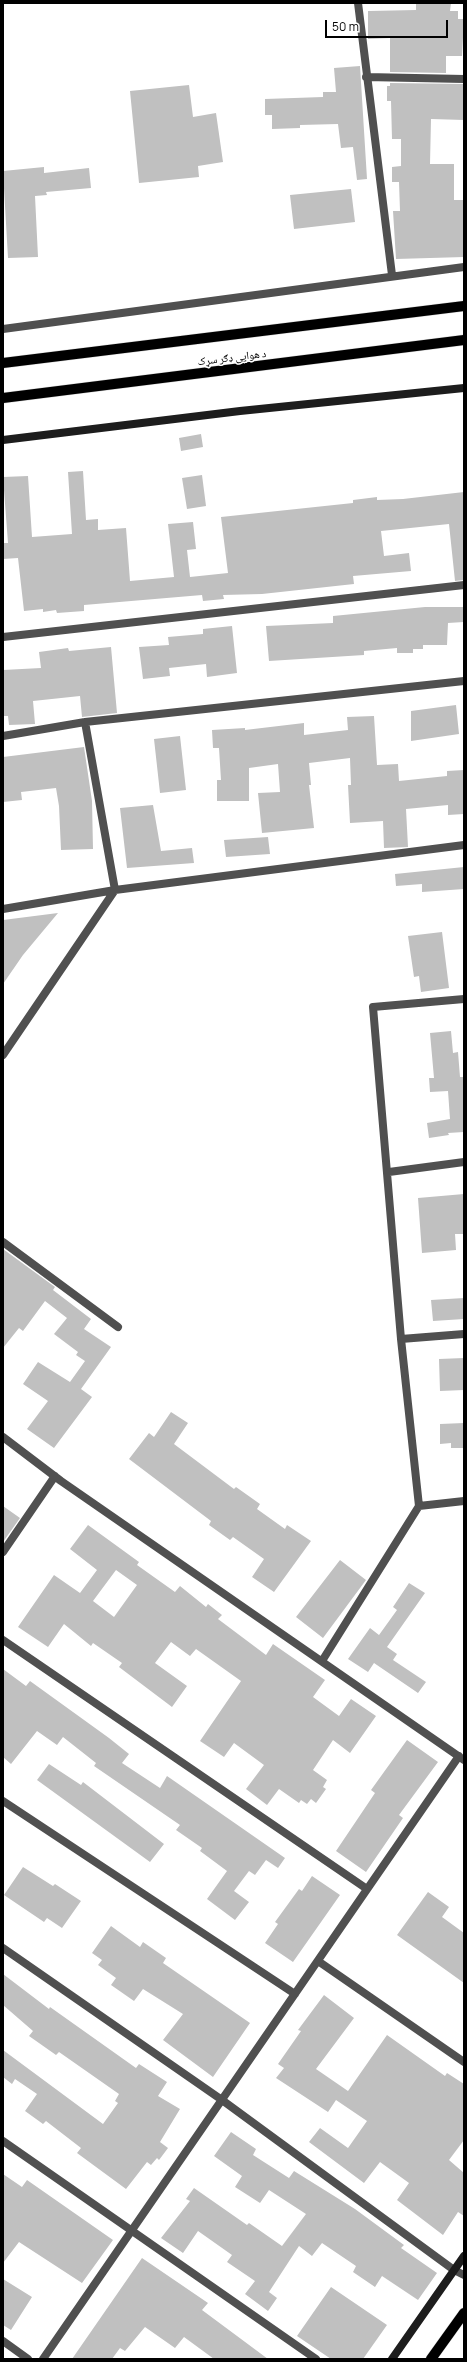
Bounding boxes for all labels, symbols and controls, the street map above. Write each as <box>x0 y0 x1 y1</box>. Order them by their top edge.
scale bar <box>327 12 450 38</box>
text: 50 m <box>332 18 359 35</box>
street label: د هوایی ډګر سړک <box>197 347 267 369</box>

